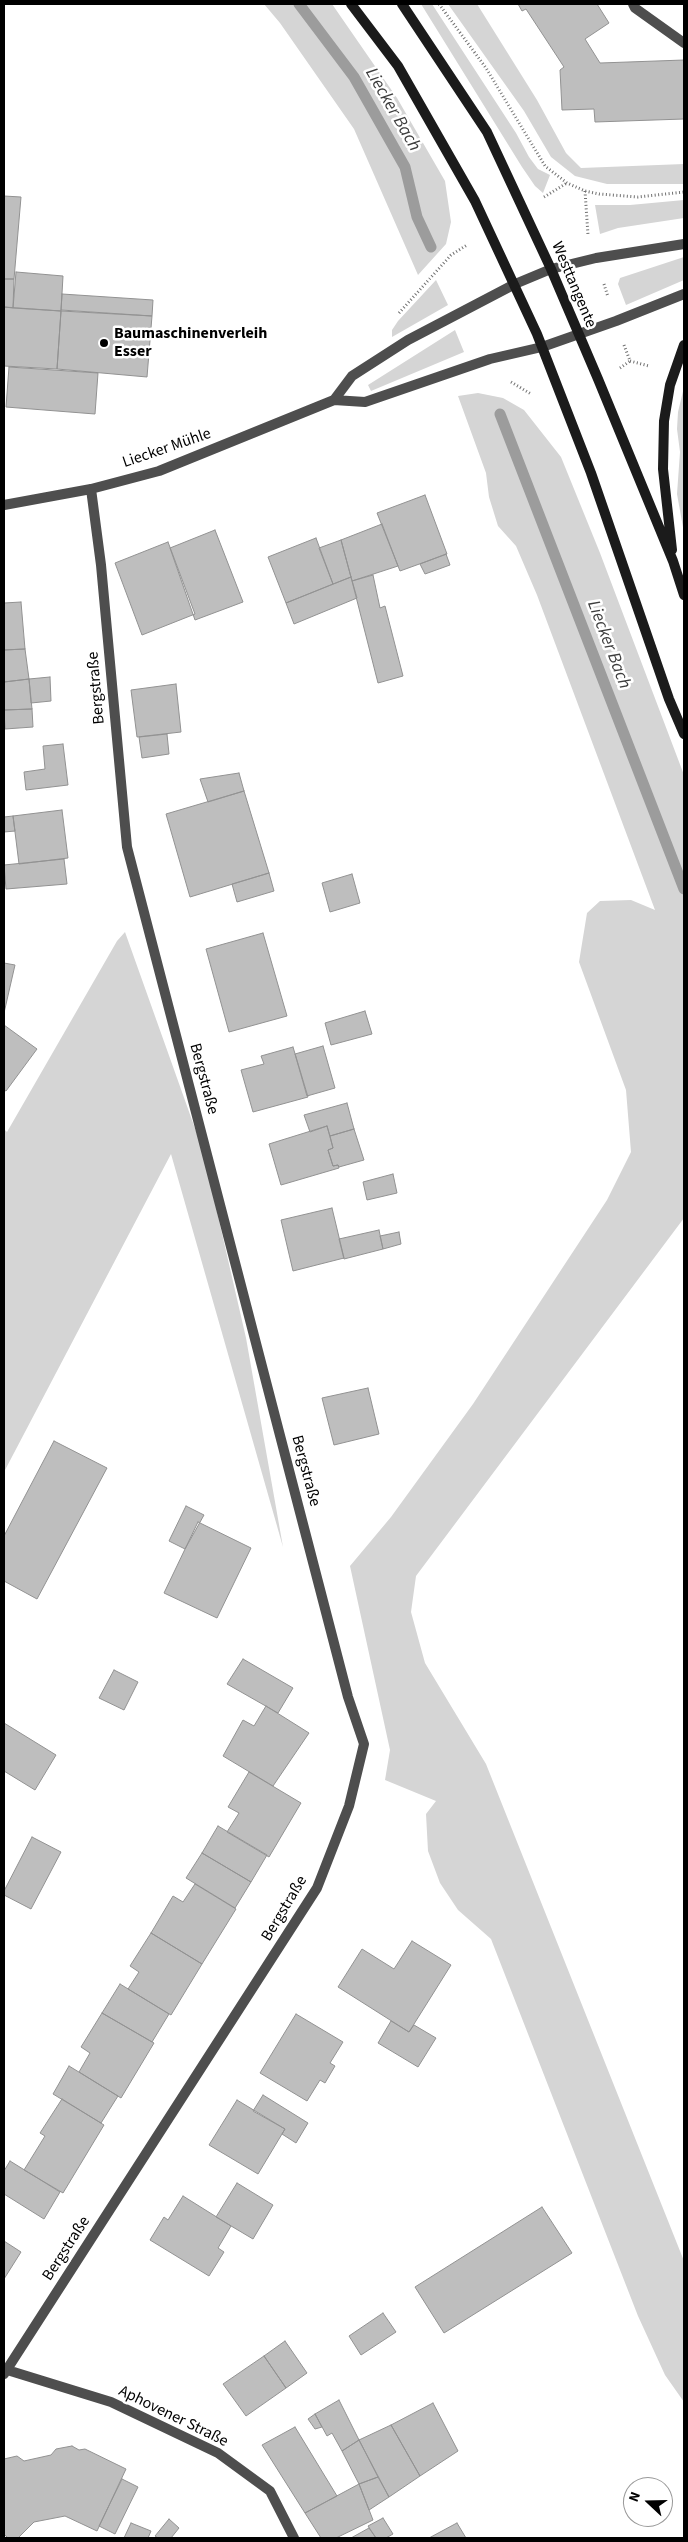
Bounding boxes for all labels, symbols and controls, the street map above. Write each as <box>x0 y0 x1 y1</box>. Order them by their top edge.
water label: Liecker Bach <box>359 64 425 156</box>
street label: Westtangente <box>546 239 600 331</box>
place label: Baumaschinenverleih Esser <box>114 324 267 362</box>
marker: Baumaschinenverleih Esser <box>98 337 110 349</box>
street label: Liecker Mühle <box>120 425 214 473</box>
water label: Liecker Bach <box>581 598 635 692</box>
street label: Bergstraße <box>84 651 110 725</box>
street label: Bergstraße <box>184 1041 222 1117</box>
street label: Bergstraße <box>286 1433 324 1509</box>
street label: Bergstraße <box>258 1873 312 1945</box>
street label: Bergstraße <box>39 2213 95 2285</box>
street label: Aphovener Straße <box>115 2382 231 2452</box>
north arrow <box>623 2477 673 2527</box>
text: N <box>624 2489 646 2505</box>

